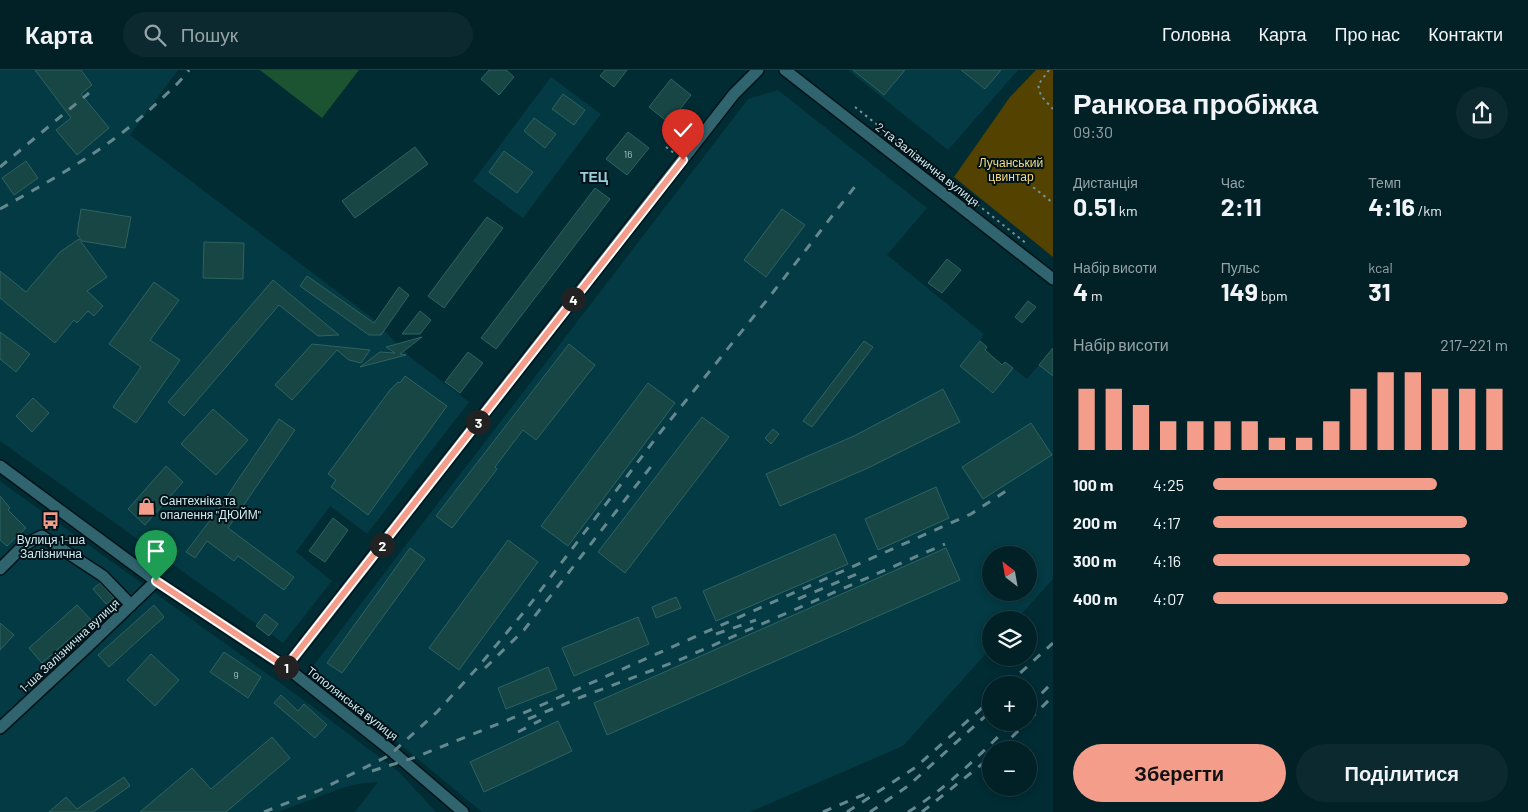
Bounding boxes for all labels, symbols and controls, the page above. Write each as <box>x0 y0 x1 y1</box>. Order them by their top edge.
search box <box>123 12 473 57</box>
text: Карта <box>25 20 93 49</box>
icon: search <box>141 21 169 49</box>
text: Пошук <box>181 23 238 46</box>
text: Головна <box>1162 23 1230 45</box>
text: Карта <box>1258 23 1307 45</box>
text: Про нас <box>1335 23 1400 45</box>
text: Контакти <box>1428 23 1503 45</box>
text: Ранкова пробіжка <box>1073 86 1318 120</box>
button: share <box>1456 87 1508 139</box>
pin <box>662 109 704 160</box>
icon: check <box>669 116 697 144</box>
street label: 2-га Залізнична вулиця <box>873 119 983 210</box>
text: 09:30 <box>1073 122 1113 141</box>
house number: 16 <box>624 148 632 160</box>
park label: Лучанський цвинтар <box>979 155 1043 184</box>
district label: ТЕЦ <box>580 168 609 185</box>
text: Дистанція <box>1073 174 1138 191</box>
text: Час <box>1221 174 1245 191</box>
text: Темп <box>1368 174 1401 191</box>
text: 0.51 <box>1073 191 1116 221</box>
text: 2:11 <box>1221 191 1262 221</box>
text: 4:16 <box>1368 191 1415 221</box>
text: km <box>1116 202 1137 219</box>
text: /km <box>1415 202 1442 219</box>
text: Набір висоти <box>1073 259 1157 276</box>
text: Пульс <box>1221 259 1260 276</box>
text: kcal <box>1368 259 1393 276</box>
text: 4 <box>1073 276 1088 306</box>
text: 149 <box>1221 276 1258 306</box>
text: 31 <box>1368 276 1391 306</box>
pin: 4 <box>560 286 586 312</box>
text: m <box>1088 287 1103 304</box>
text: bpm <box>1258 287 1288 304</box>
text: 4 <box>569 291 578 308</box>
text: Набір висоти <box>1073 335 1169 354</box>
text: 217–221 m <box>1440 335 1508 354</box>
pin: 3 <box>466 410 490 434</box>
text: 3 <box>475 414 482 431</box>
text: 100 m <box>1073 475 1113 494</box>
text: 4:25 <box>1153 475 1184 494</box>
place label: Сантехніка та опалення "ДЮЙМ" <box>160 493 261 522</box>
shop icon: Сантехніка та опалення "ДЮЙМ" <box>136 497 156 517</box>
bus stop icon: Вулиця 1-ша Залізнична <box>41 510 61 530</box>
text: 200 m <box>1073 513 1117 532</box>
text: 4:17 <box>1153 513 1180 532</box>
pin <box>135 530 177 581</box>
place label: Вулиця 1-ша Залізнична <box>17 532 85 560</box>
pin: 2 <box>370 532 394 558</box>
icon: arrive <box>142 537 170 565</box>
text: 2 <box>379 537 386 554</box>
north arrow <box>982 546 1038 601</box>
map controls <box>982 546 1037 796</box>
text: 300 m <box>1073 551 1116 570</box>
text: 4:16 <box>1153 551 1181 570</box>
text: 400 m <box>1073 589 1117 608</box>
text: 4:07 <box>1153 589 1184 608</box>
street label: 1-ша Залізнична вулиця <box>16 595 122 696</box>
button: layers <box>982 611 1037 666</box>
pin: 1 <box>274 654 298 680</box>
text: 1 <box>284 659 289 676</box>
street label: Тополянська вулиця <box>304 663 401 744</box>
house number: 9 <box>233 669 239 681</box>
button: + <box>982 676 1037 731</box>
button: − <box>982 741 1037 796</box>
button: Зберегти <box>1073 744 1286 802</box>
button: Поділитися <box>1296 744 1508 802</box>

